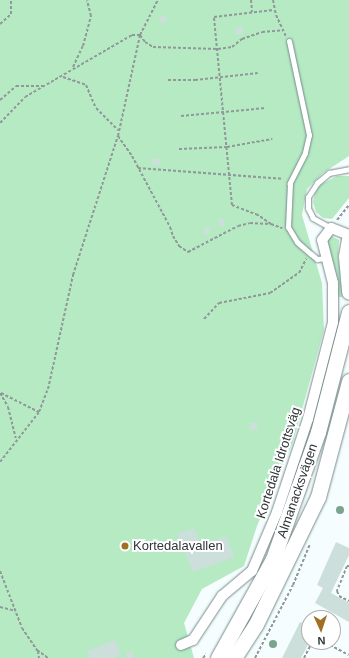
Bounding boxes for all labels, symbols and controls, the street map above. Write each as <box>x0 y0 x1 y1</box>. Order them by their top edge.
street label: Kortedala Idrottsväg <box>254 405 304 521</box>
street label: Almanacksvägen <box>275 442 321 540</box>
place label: Kortedalavallen <box>133 538 223 554</box>
marker: Kortedalavallen <box>120 541 130 551</box>
north arrow <box>301 610 341 650</box>
text: N <box>317 635 326 647</box>

